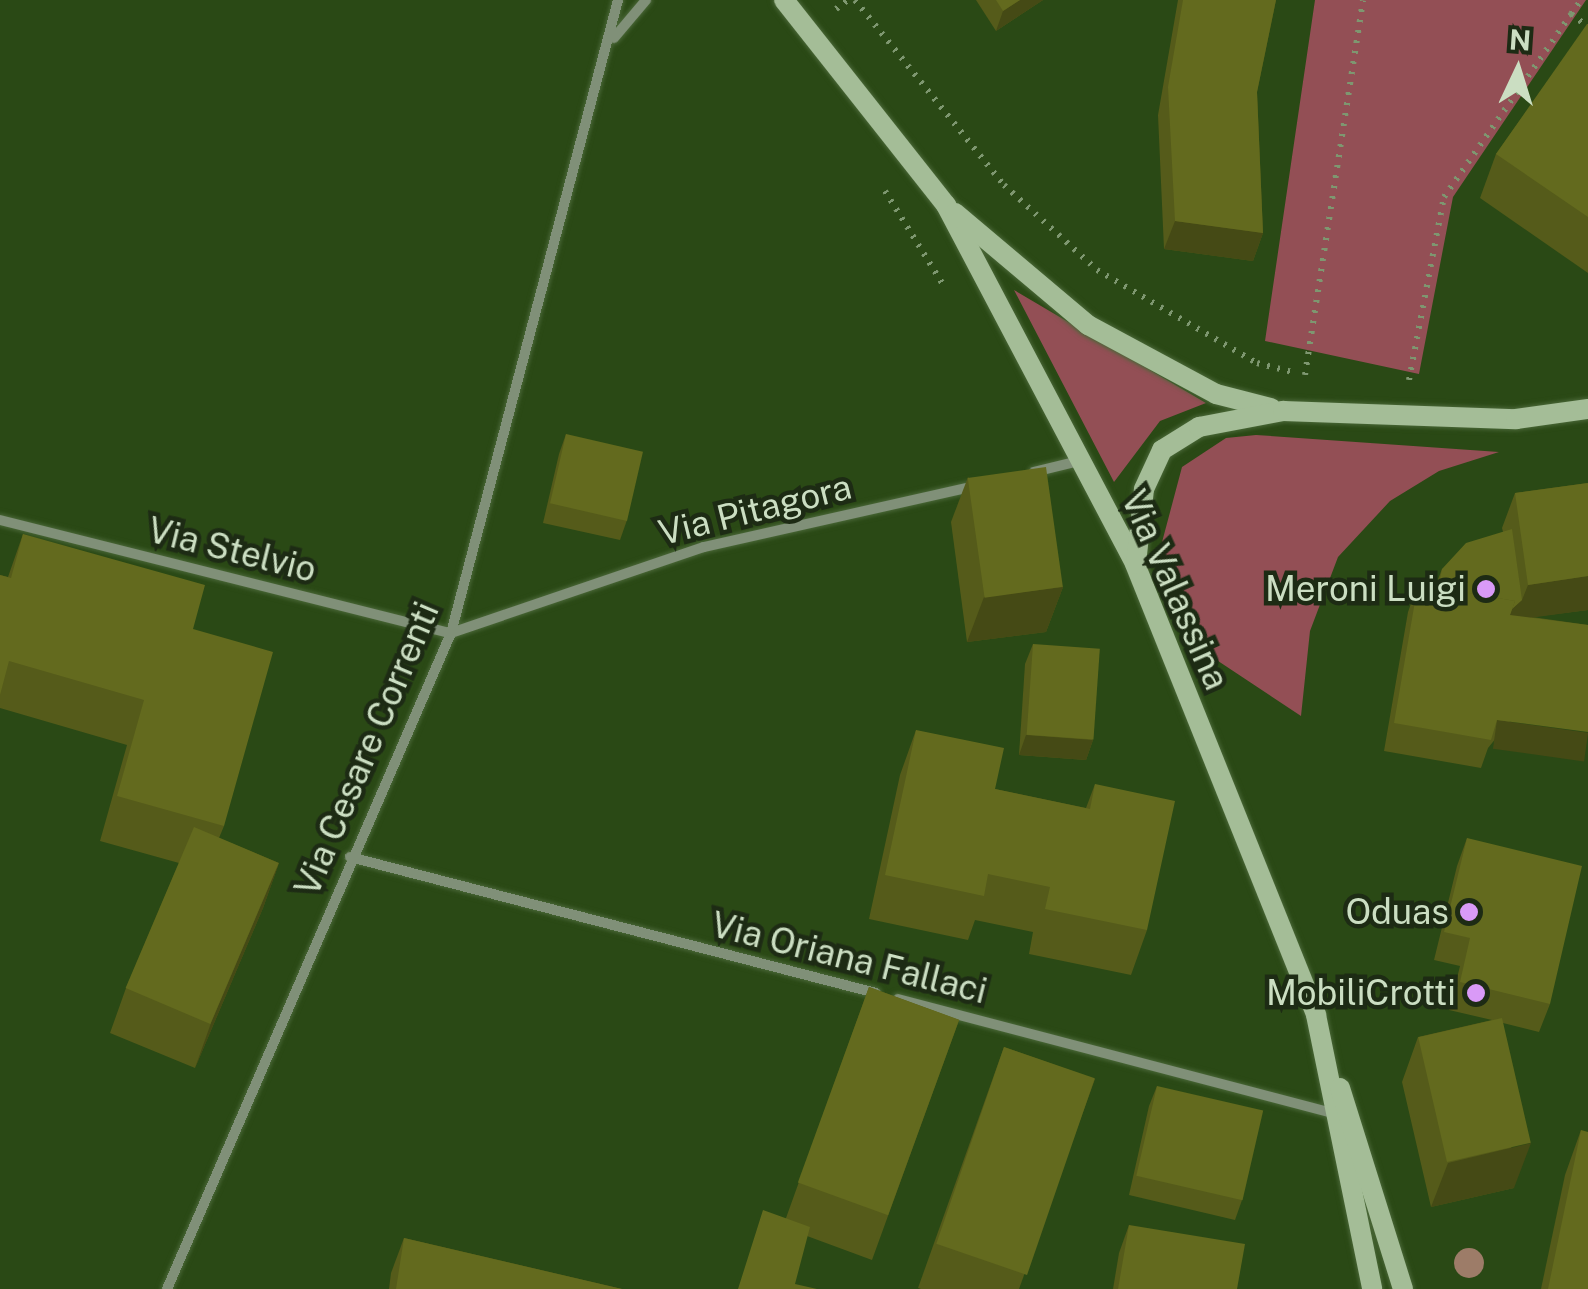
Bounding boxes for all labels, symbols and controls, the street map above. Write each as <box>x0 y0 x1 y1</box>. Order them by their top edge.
north arrow <box>1468 20 1568 120</box>
text: N <box>1508 22 1532 57</box>
street label: Via Pitagora <box>654 466 856 554</box>
street label: Via Valassina <box>1112 483 1238 697</box>
street label: Via Stelvio <box>144 509 320 591</box>
place label: Meroni Luigi <box>1265 568 1466 610</box>
marker: Meroni Luigi <box>1475 578 1497 600</box>
street label: Via Cesare Correnti <box>286 596 448 902</box>
place label: Oduas <box>1345 891 1449 933</box>
marker: Oduas <box>1458 901 1480 923</box>
street label: Via Oriana Fallaci <box>707 903 991 1013</box>
place label: MobiliCrotti <box>1266 972 1456 1014</box>
marker: MobiliCrotti <box>1465 982 1487 1004</box>

